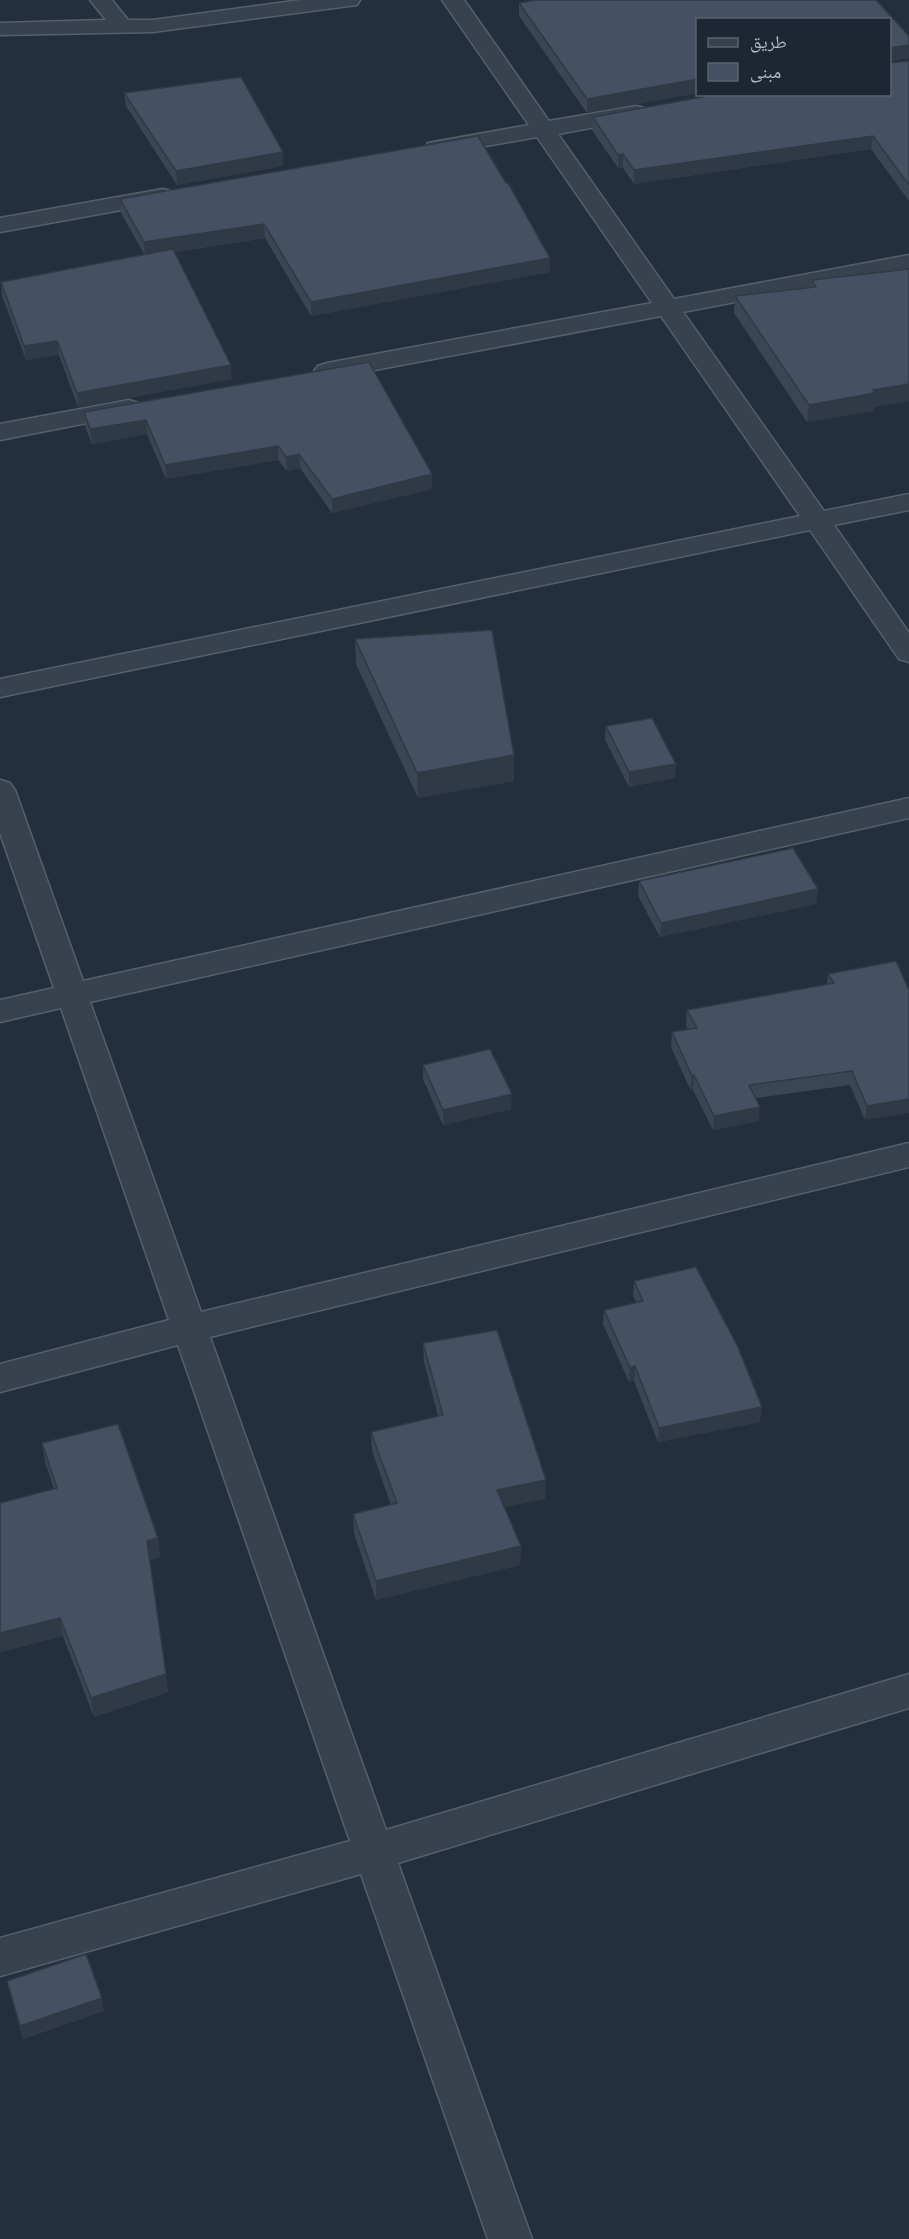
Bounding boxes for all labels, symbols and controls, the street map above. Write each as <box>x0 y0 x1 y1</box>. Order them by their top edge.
legend <box>696 18 891 96</box>
text: طريق <box>750 32 787 53</box>
text: مبنى <box>750 62 781 83</box>

